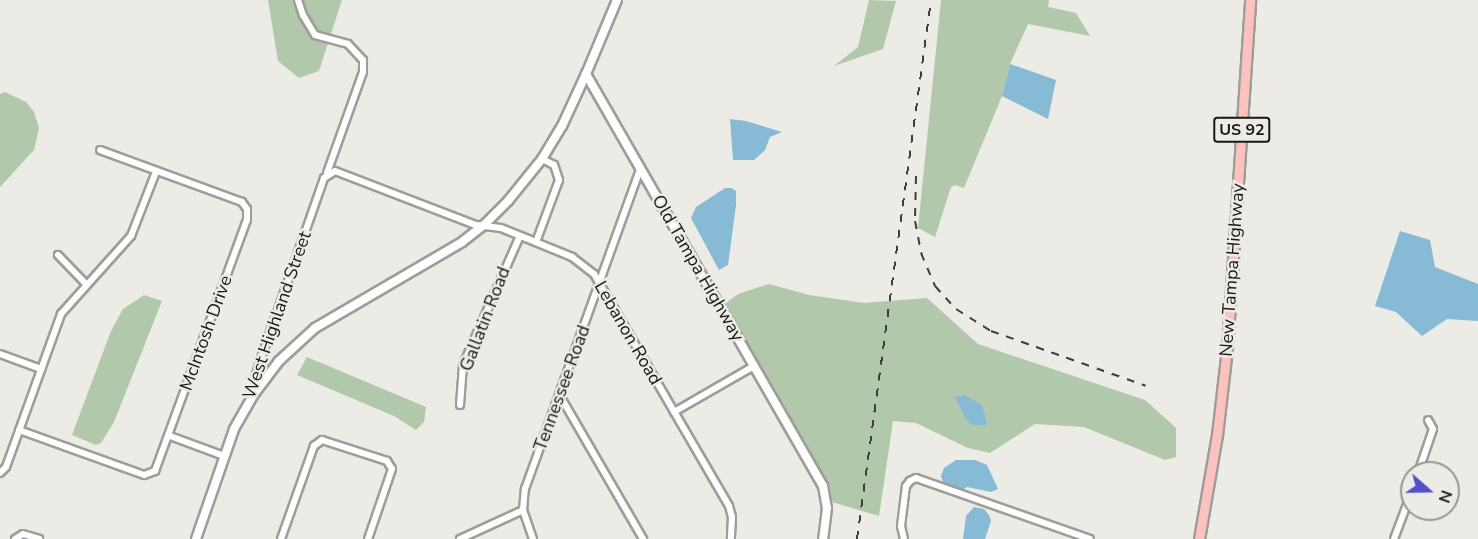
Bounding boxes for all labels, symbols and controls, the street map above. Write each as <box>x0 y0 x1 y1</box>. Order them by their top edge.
road number: US 92 <box>1212 117 1272 143</box>
street label: New Tampa Highway <box>1215 183 1249 357</box>
street label: Old Tampa Highway <box>647 191 749 345</box>
street label: West Highland Street <box>238 228 316 402</box>
street label: Gallatin Road <box>455 264 515 374</box>
street label: McIntosh Drive <box>175 272 237 394</box>
street label: Lebanon Road <box>590 277 666 389</box>
street label: Tennessee Road <box>529 322 595 454</box>
north arrow <box>1400 461 1460 521</box>
text: N <box>1433 487 1457 506</box>

